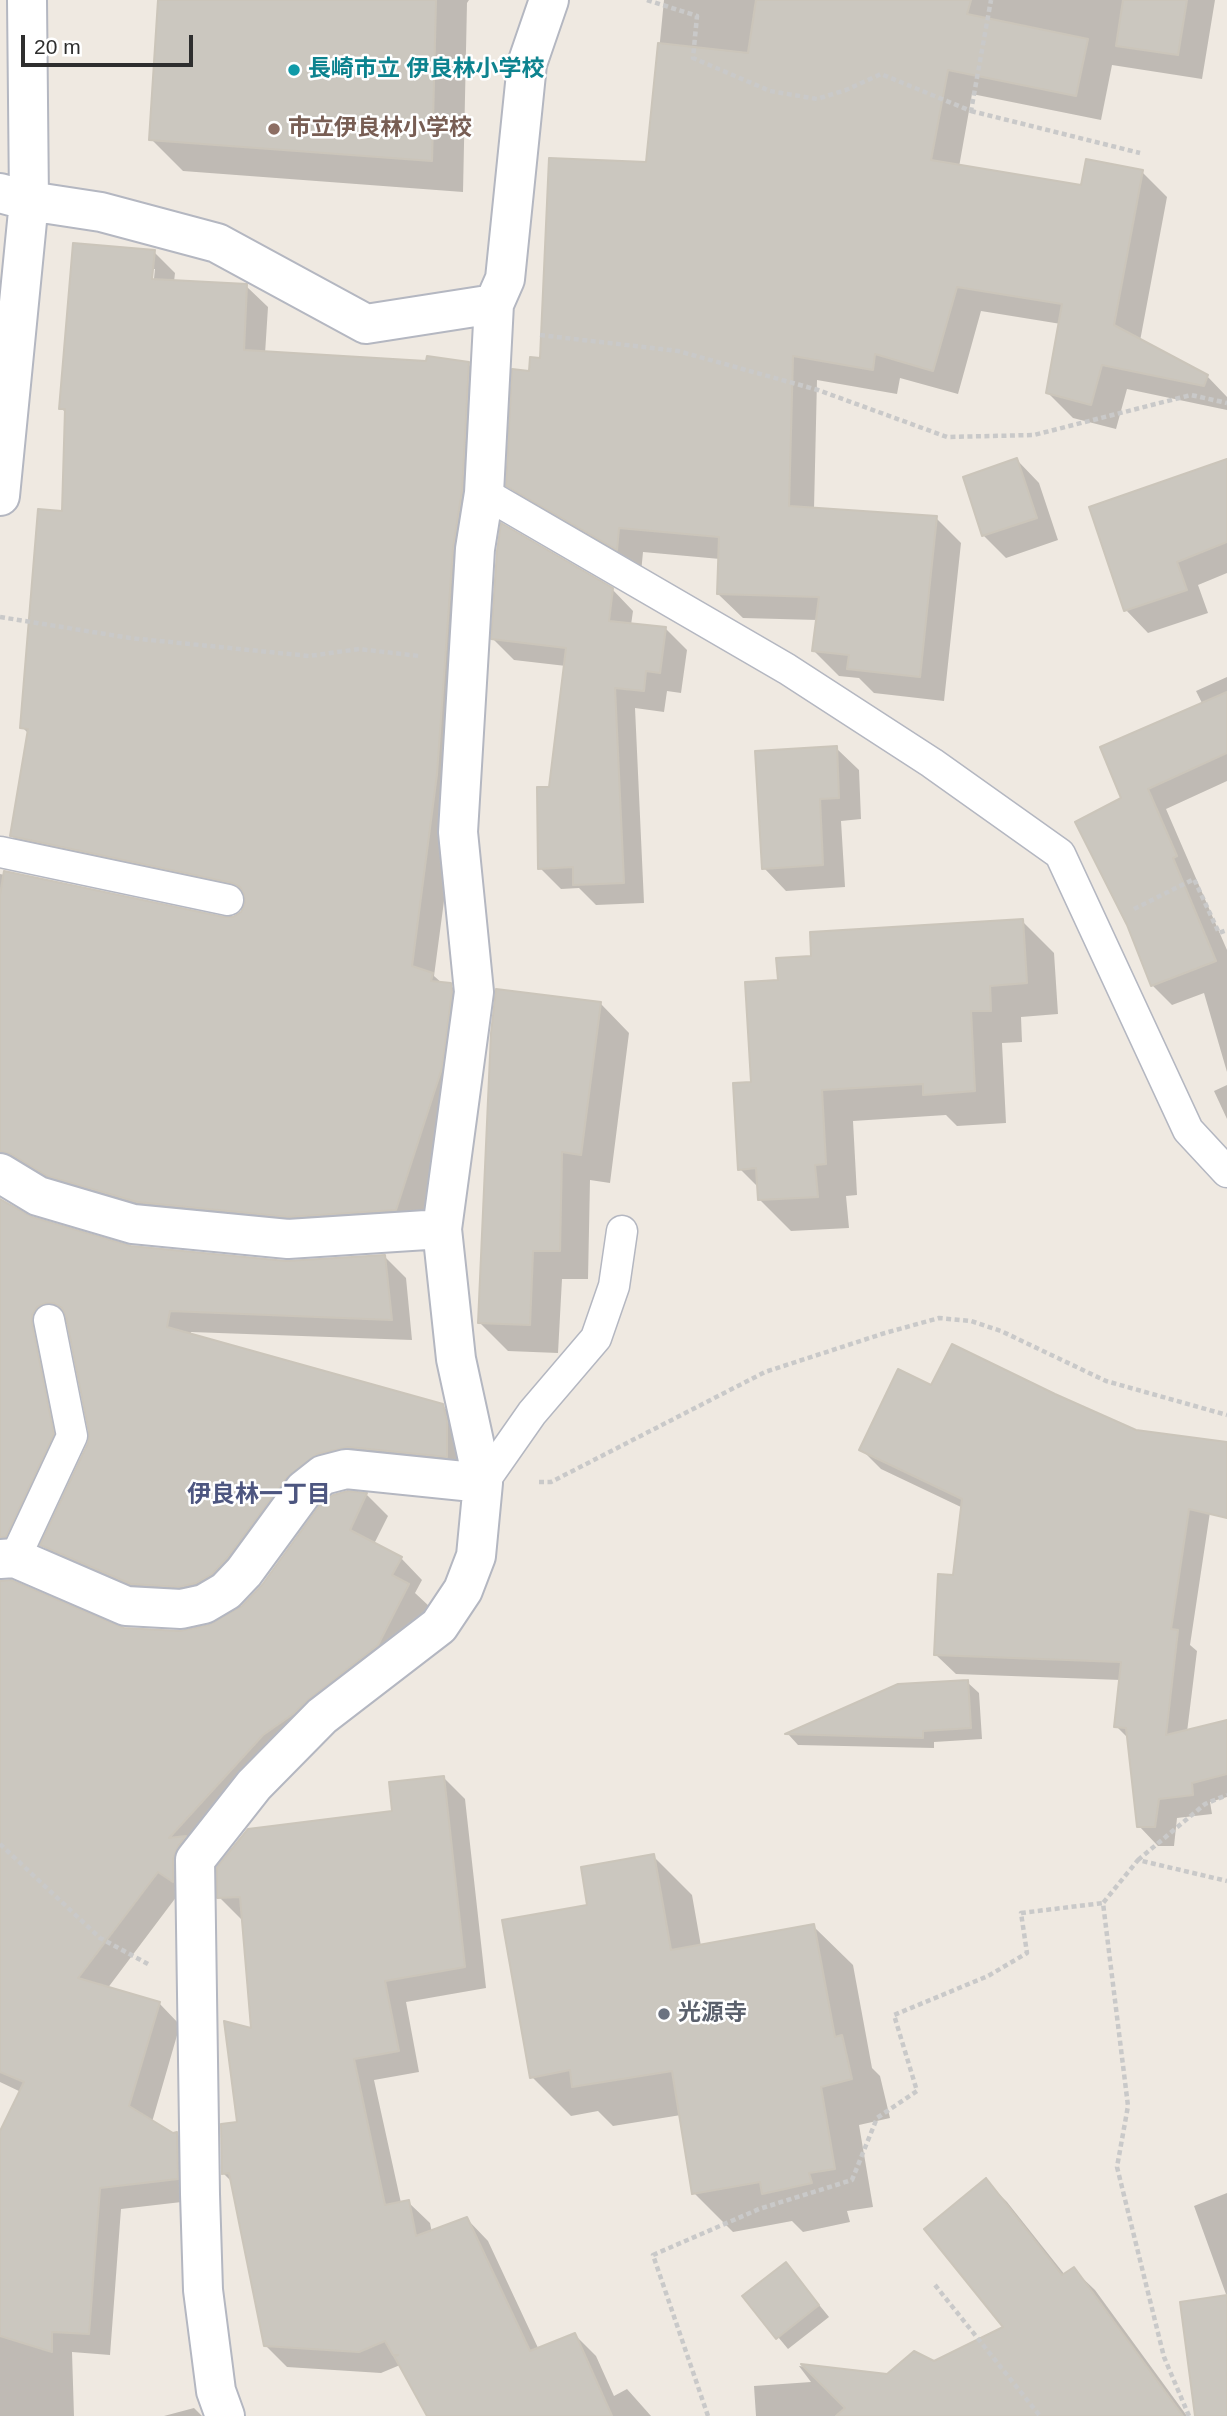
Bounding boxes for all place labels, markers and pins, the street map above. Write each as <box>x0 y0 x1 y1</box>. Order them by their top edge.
place label: 長崎市立 伊良林小学校 <box>308 56 544 84</box>
marker: 長崎市立 伊良林小学校 <box>286 62 302 78</box>
place label: 市立伊良林小学校 <box>288 115 472 143</box>
marker: 市立伊良林小学校 <box>266 121 282 137</box>
place label: 光源寺 <box>678 2000 747 2028</box>
marker: 光源寺 <box>656 2006 672 2022</box>

